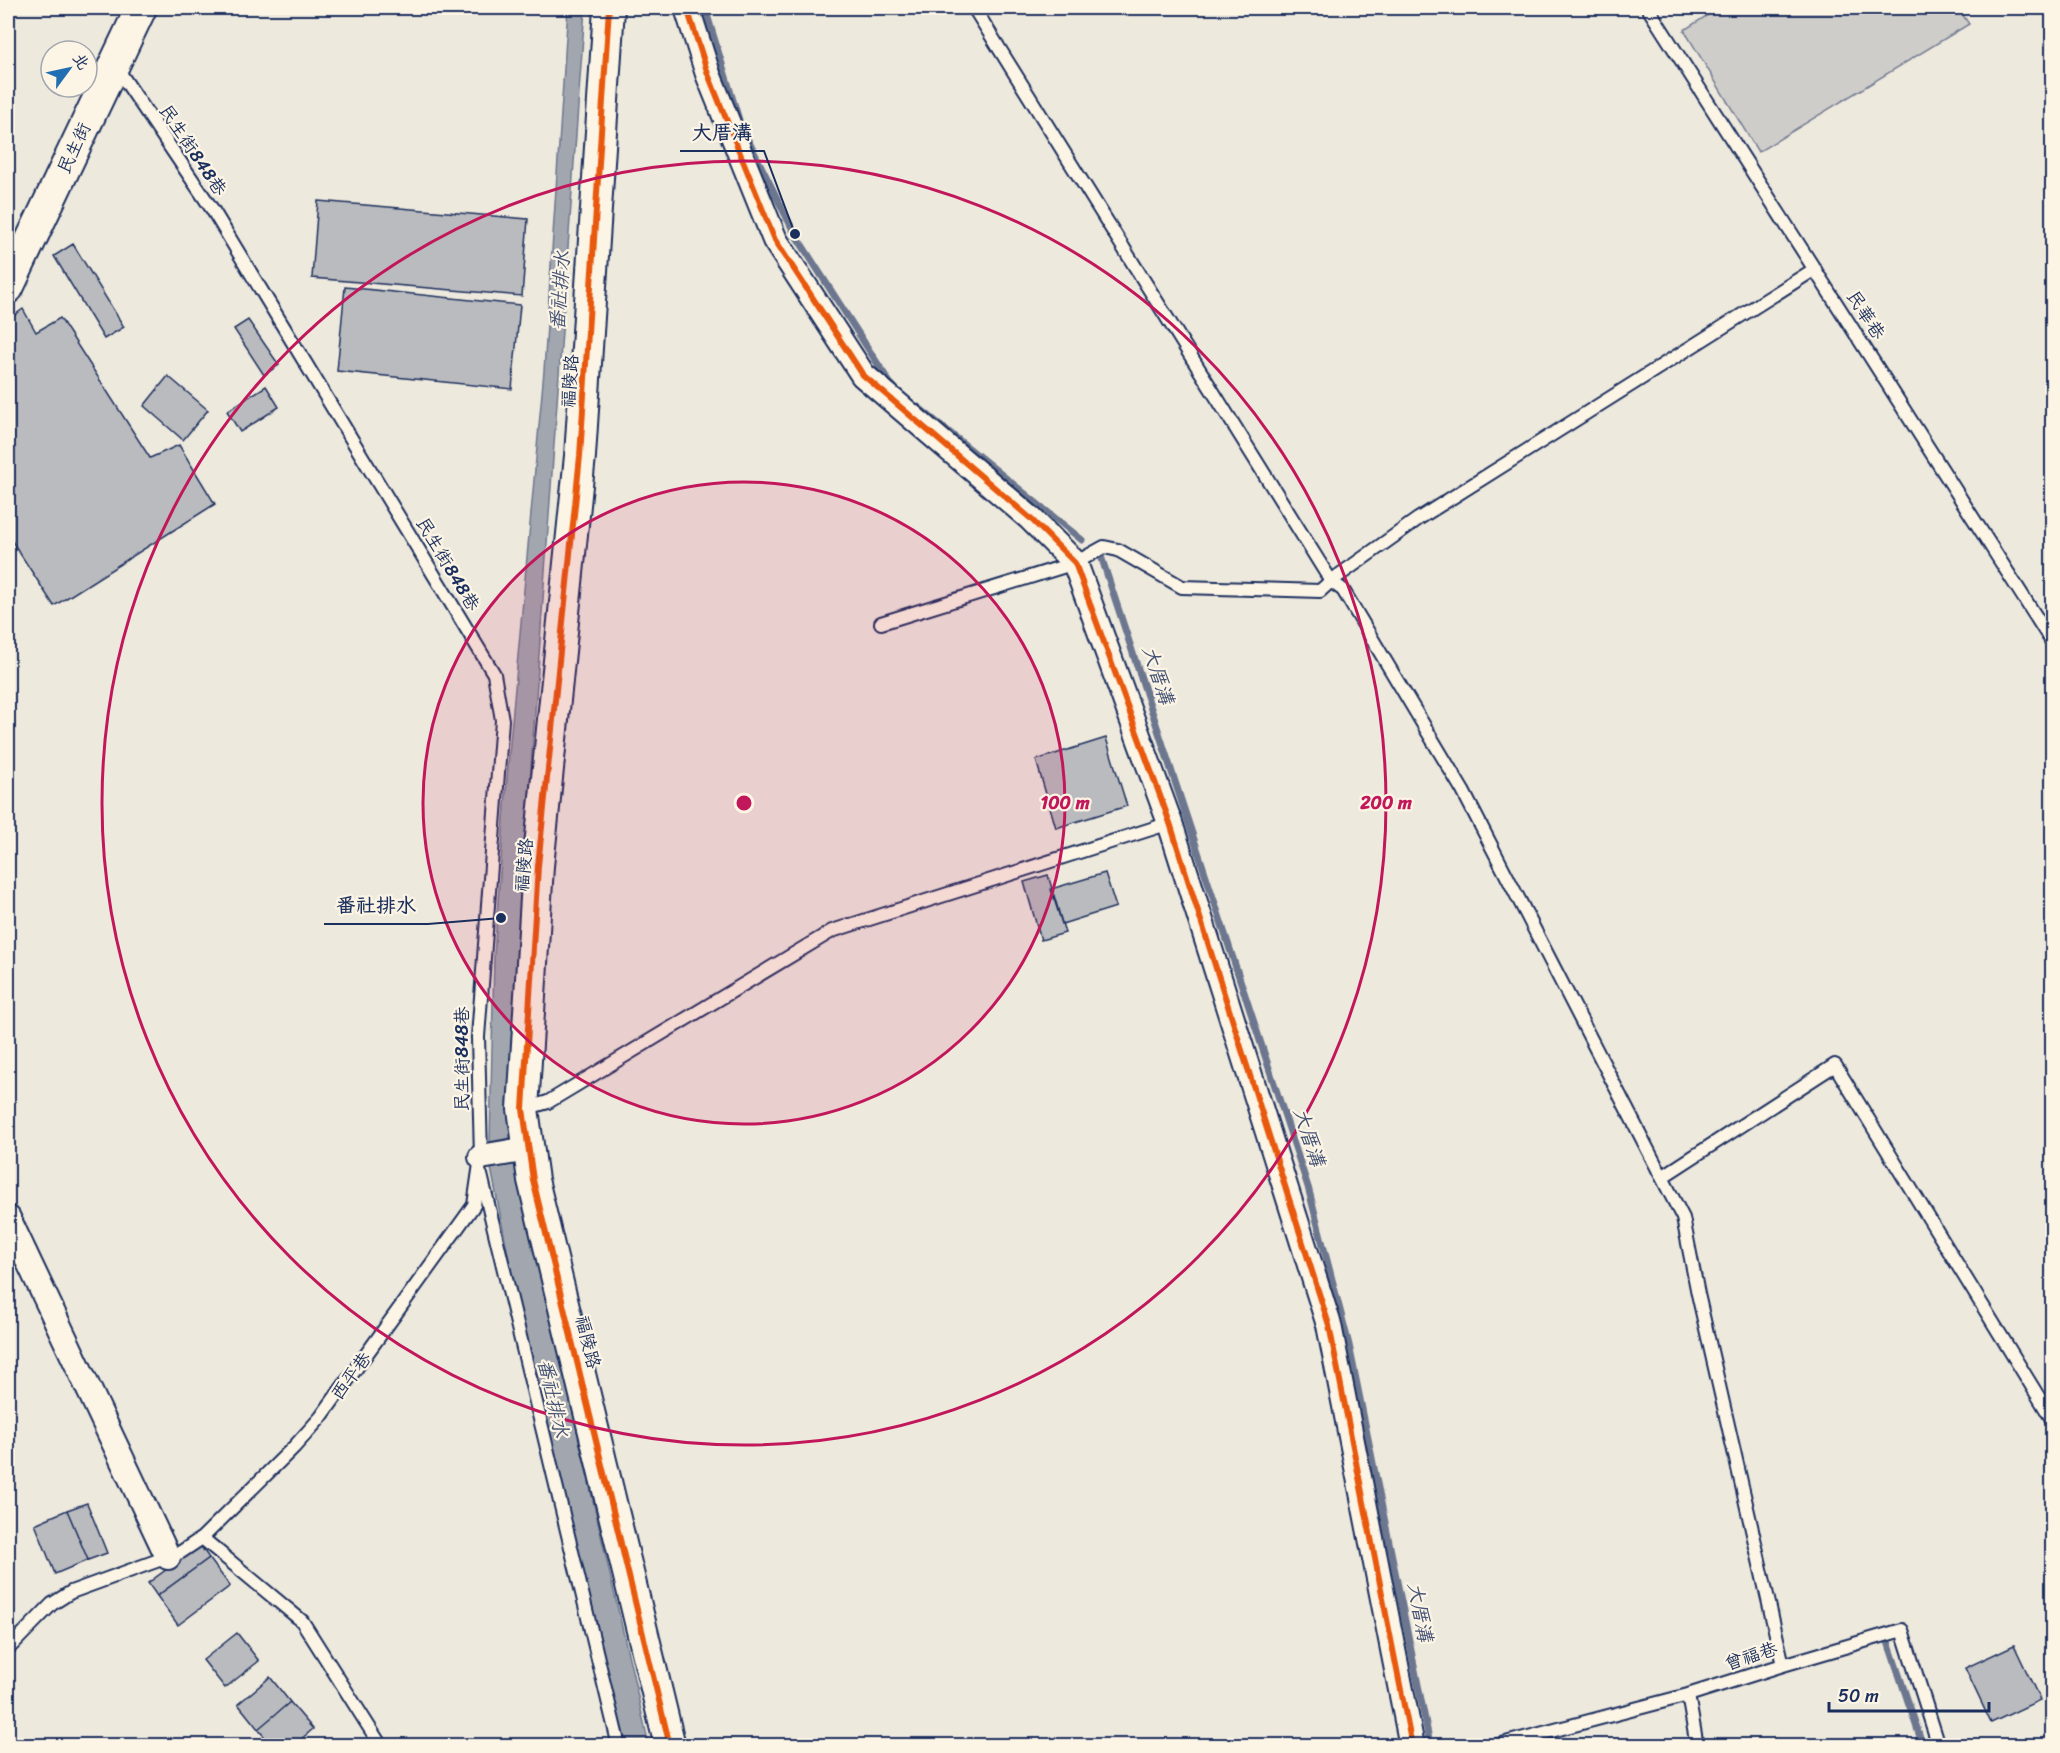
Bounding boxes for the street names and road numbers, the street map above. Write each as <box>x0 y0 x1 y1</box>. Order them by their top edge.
street label: 民生街848巷 <box>150 98 236 202</box>
street label: 民生街 <box>48 117 100 179</box>
street label: 民華巷 <box>1838 284 1894 346</box>
street label: 福陵路 <box>552 353 588 409</box>
street label: 民生街848巷 <box>407 511 489 617</box>
street label: 福陵路 <box>506 837 542 893</box>
street label: 民生街848巷 <box>446 1007 478 1111</box>
street label: 福陵路 <box>566 1312 610 1372</box>
street label: 西平巷 <box>322 1345 380 1407</box>
street label: 曾福巷 <box>1720 1632 1782 1680</box>

